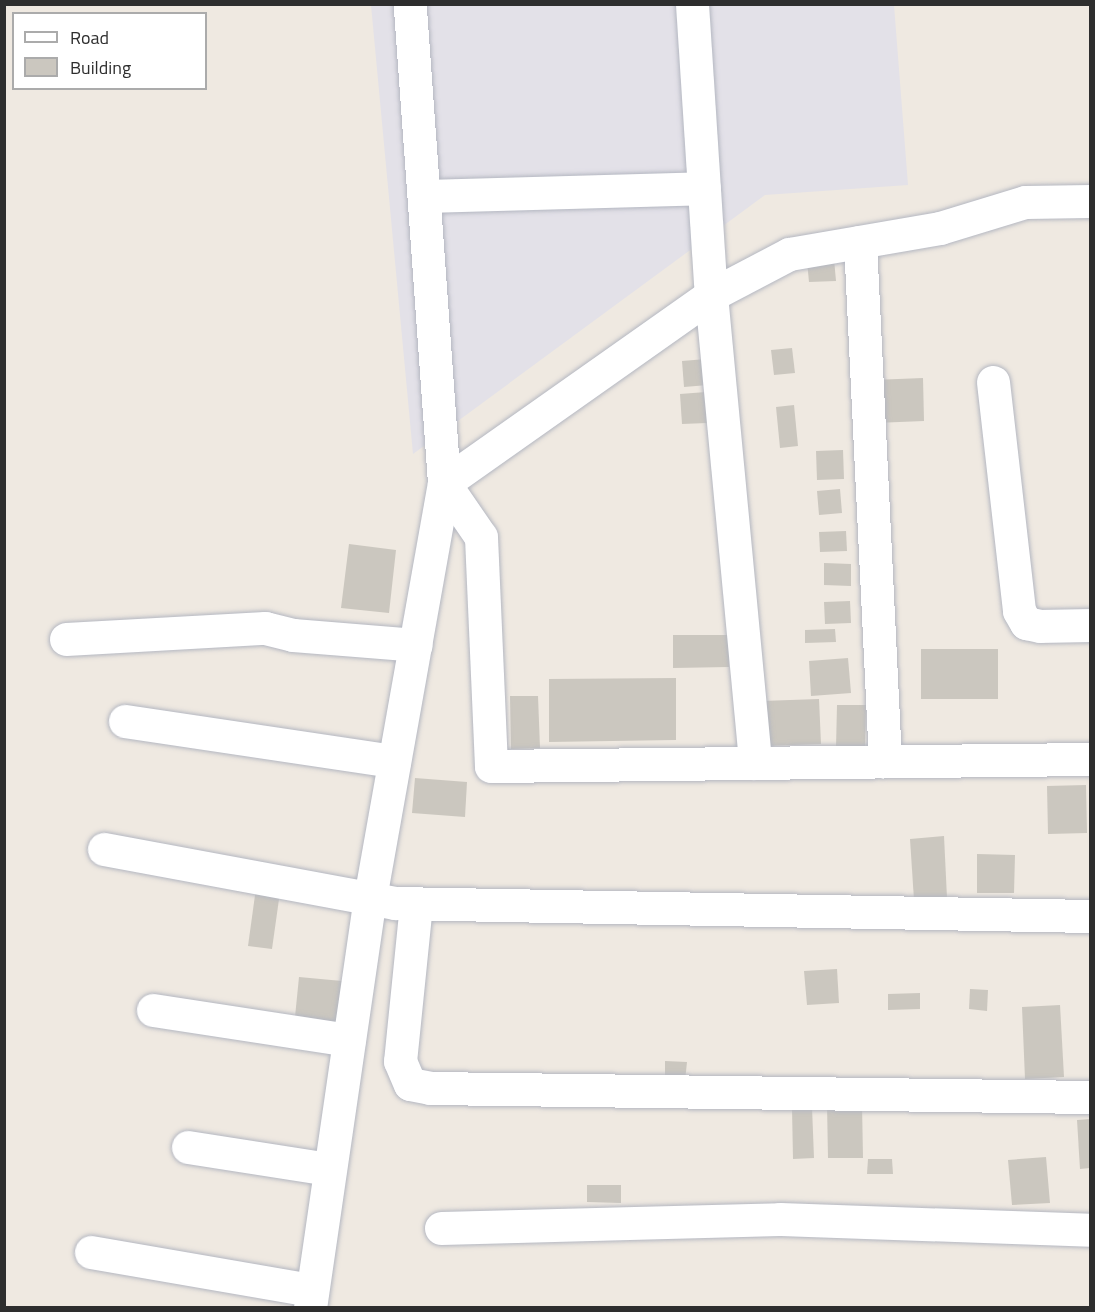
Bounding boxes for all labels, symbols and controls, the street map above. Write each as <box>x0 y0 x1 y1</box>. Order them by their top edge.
legend <box>12 12 207 90</box>
text: Road <box>70 24 109 51</box>
text: Building <box>70 54 131 81</box>

